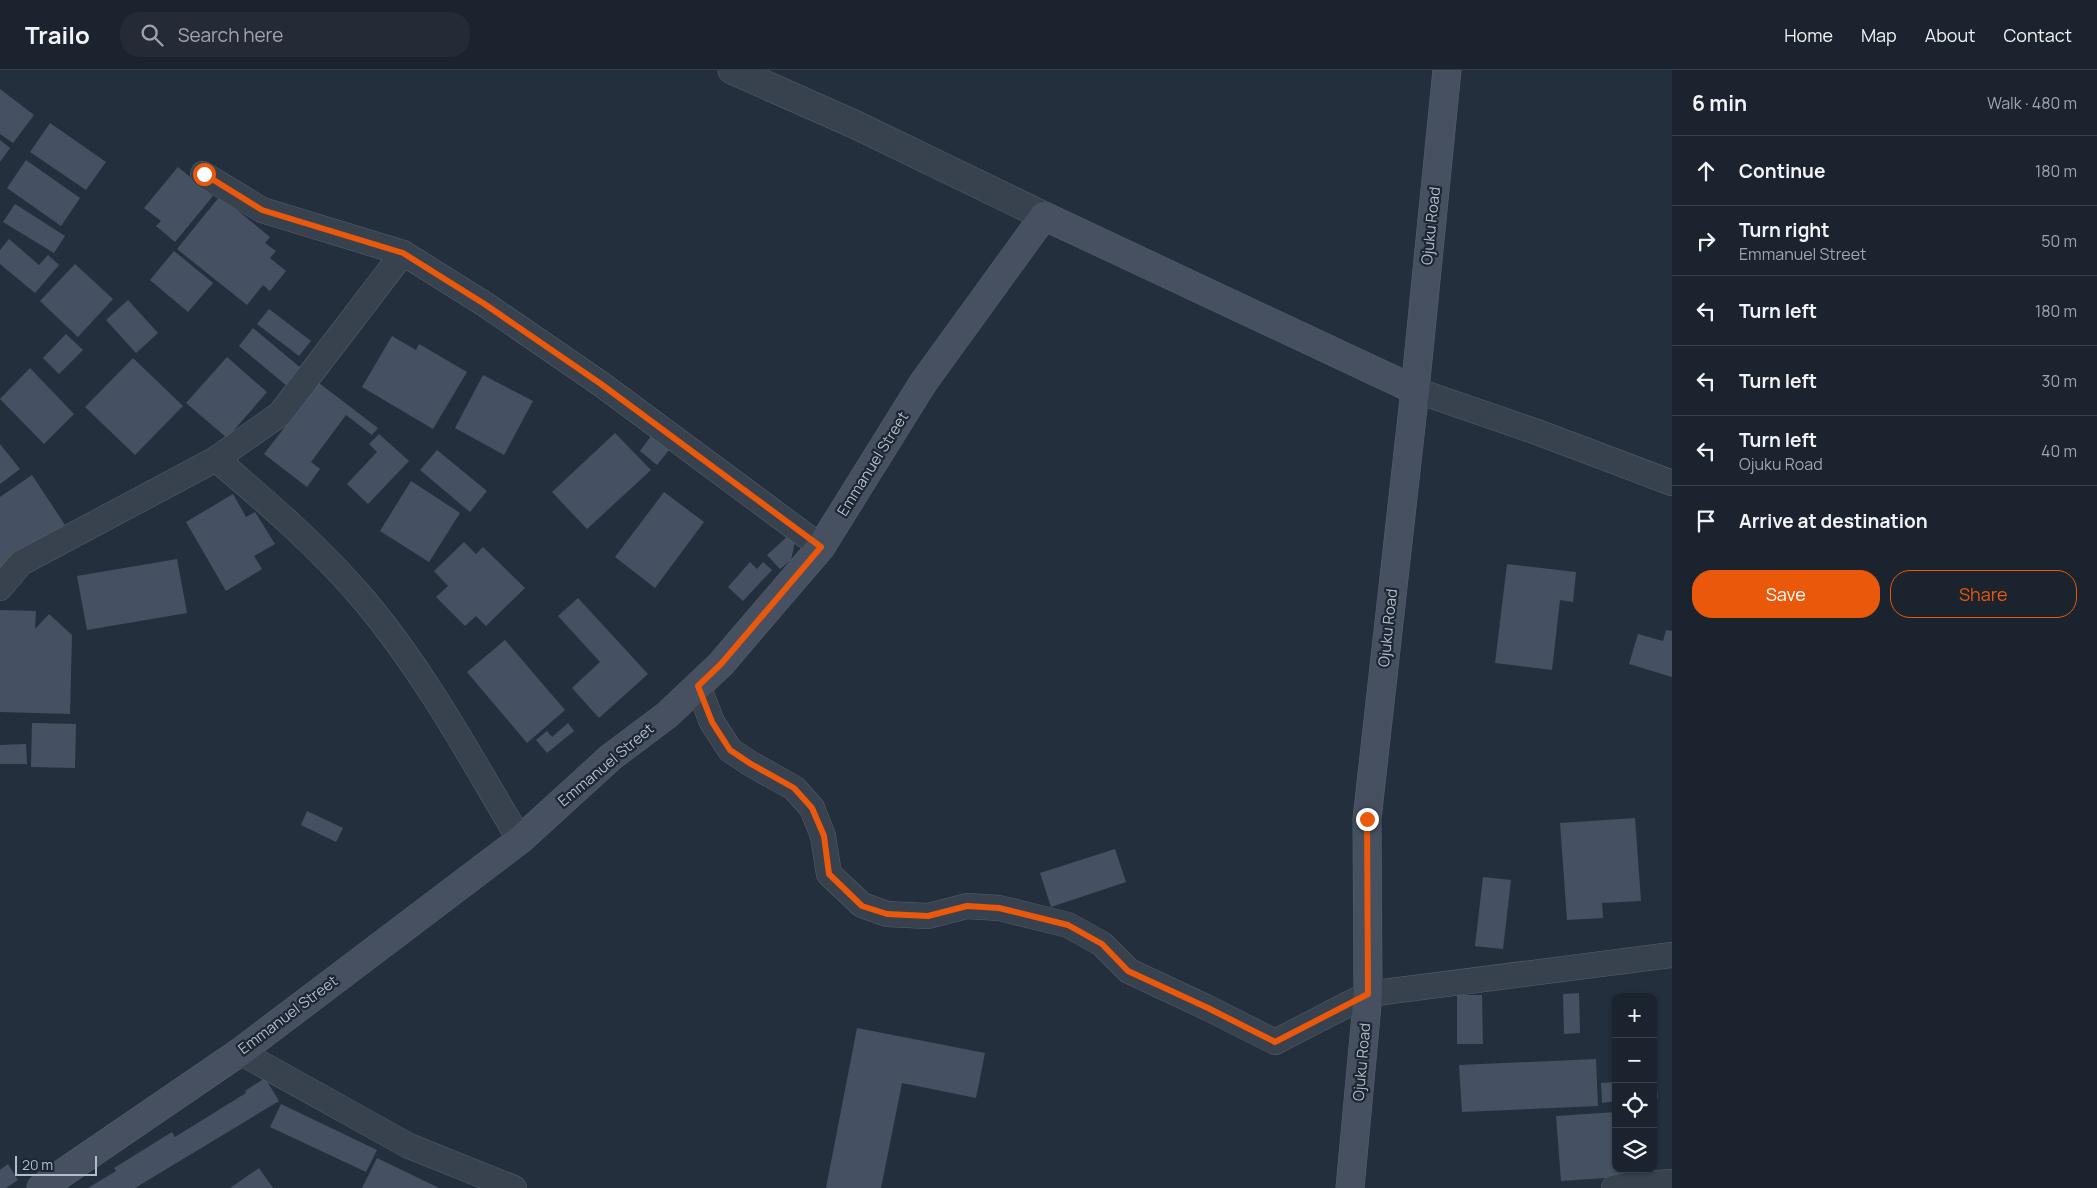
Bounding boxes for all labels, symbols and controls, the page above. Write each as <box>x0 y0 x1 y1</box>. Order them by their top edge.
search box <box>120 12 470 57</box>
text: Trailo <box>25 18 90 51</box>
icon: search <box>138 21 166 49</box>
text: Search here <box>178 22 283 48</box>
text: Home <box>1784 23 1833 47</box>
text: Map <box>1861 23 1897 47</box>
text: About <box>1925 23 1975 47</box>
text: Contact <box>2003 23 2072 47</box>
text: 6 min <box>1692 89 1747 117</box>
text: Walk · 480 m <box>1987 92 2077 114</box>
icon: ahead <box>1692 157 1720 185</box>
text: Continue <box>1739 158 1825 184</box>
text: 180 m <box>2035 160 2077 182</box>
route start <box>193 163 216 186</box>
street label: Ojuku Road <box>1416 186 1445 266</box>
text: Turn right <box>1739 217 1829 243</box>
icon: right <box>1692 227 1720 255</box>
text: 50 m <box>2041 230 2077 252</box>
text: Emmanuel Street <box>1739 243 1866 265</box>
icon: left <box>1692 297 1720 325</box>
text: Turn left <box>1739 298 1817 324</box>
text: 180 m <box>2035 300 2077 322</box>
icon: left <box>1692 367 1720 395</box>
text: Turn left <box>1739 368 1817 394</box>
text: 30 m <box>2042 370 2077 392</box>
street label: Emmanuel Street <box>832 408 913 520</box>
text: Turn left <box>1739 427 1817 453</box>
icon: left <box>1692 437 1720 465</box>
text: 40 m <box>2041 440 2077 462</box>
text: Ojuku Road <box>1739 453 1823 475</box>
icon: arrive <box>1692 507 1720 535</box>
text: Arrive at destination <box>1739 508 1928 534</box>
button: Save <box>1692 570 1880 618</box>
button: Share <box>1890 570 2077 618</box>
street label: Ojuku Road <box>1373 588 1402 668</box>
street label: Emmanuel Street <box>553 718 658 811</box>
route end <box>1356 808 1379 831</box>
street label: Emmanuel Street <box>234 970 342 1059</box>
map controls <box>1612 993 1657 1173</box>
button: + <box>1612 993 1657 1038</box>
street label: Ojuku Road <box>1348 1022 1375 1102</box>
button: − <box>1612 1038 1657 1083</box>
button: locate <box>1612 1083 1657 1128</box>
button: layers <box>1612 1128 1657 1173</box>
scale bar <box>15 1153 98 1176</box>
text: 20 m <box>22 1155 53 1174</box>

